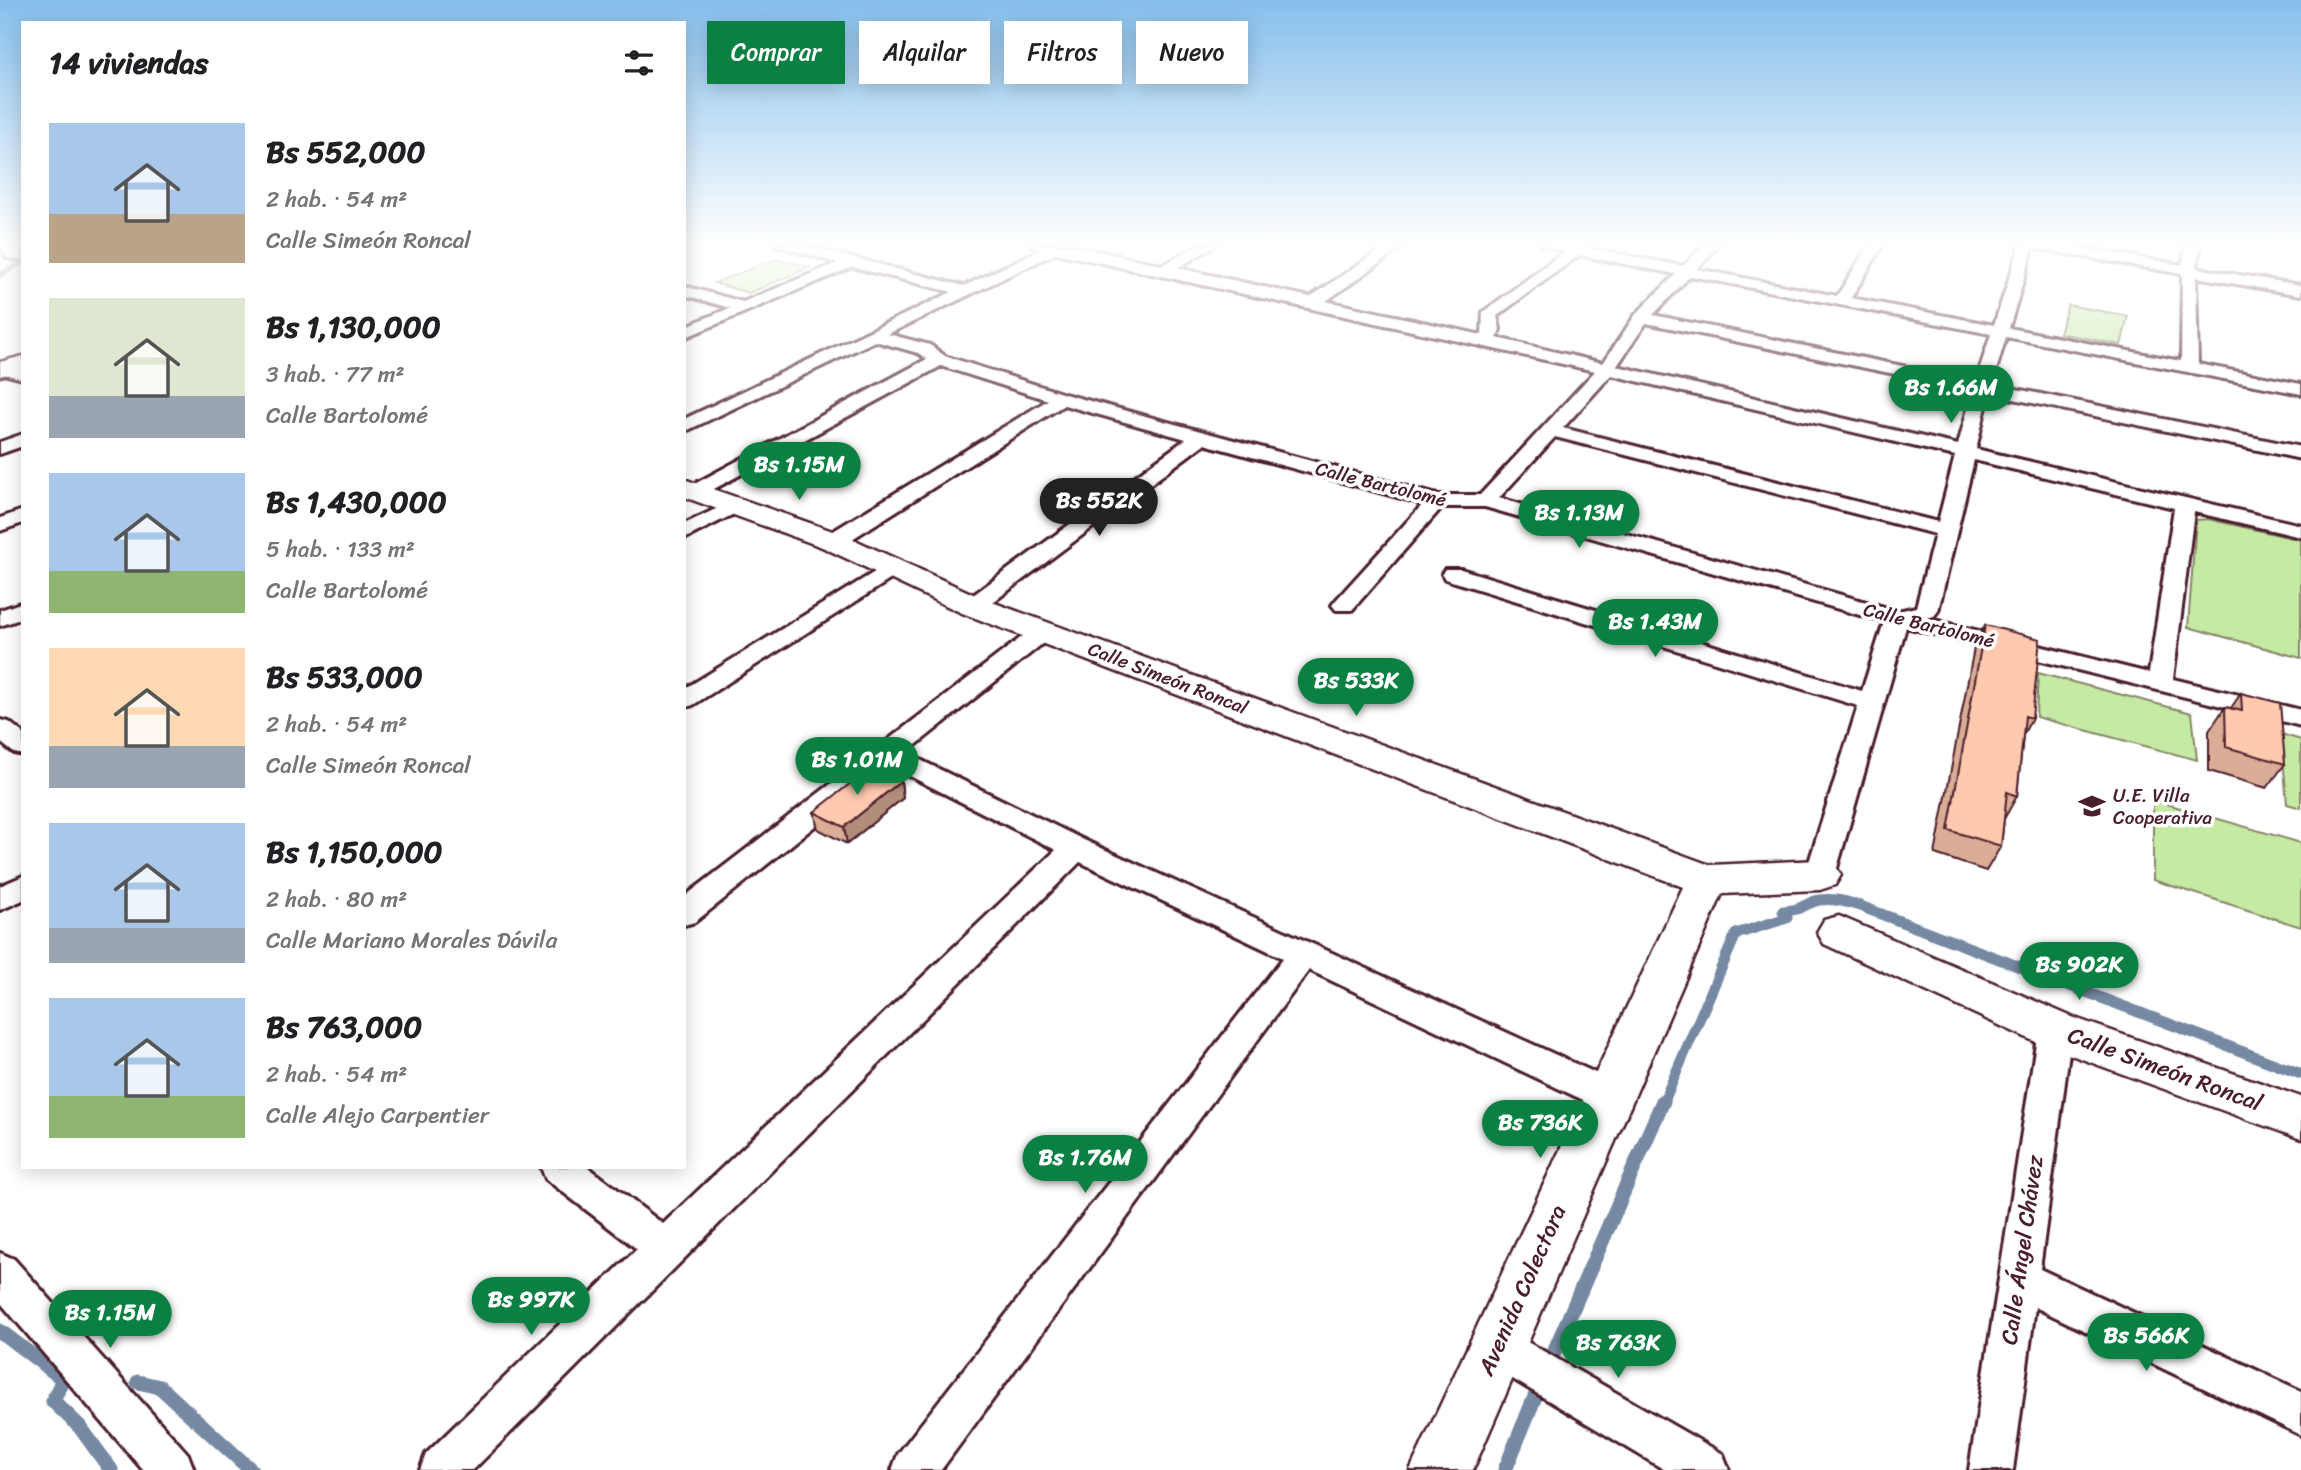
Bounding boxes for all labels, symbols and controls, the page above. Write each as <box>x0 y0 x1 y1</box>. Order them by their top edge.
chip: Comprar <box>707 21 845 84</box>
chip: Alquilar <box>859 21 990 84</box>
chip: Filtros <box>1004 21 1122 84</box>
chip: Nuevo <box>1136 21 1248 84</box>
text: 14 viviendas <box>49 36 208 90</box>
icon: filters <box>620 44 658 82</box>
text: Bs 552,000 <box>266 125 425 179</box>
icon: home <box>105 151 189 235</box>
text: 2 hab. · 54 m² <box>266 179 407 220</box>
text: Calle Simeón Roncal <box>266 220 471 261</box>
text: Bs 1,130,000 <box>266 300 441 354</box>
icon: home <box>105 326 189 410</box>
text: 3 hab. · 77 m² <box>266 354 405 395</box>
pin: Bs 1.66M <box>1879 366 2023 425</box>
text: Bs 1.66M <box>1905 367 1997 408</box>
text: Calle Bartolomé <box>266 395 428 436</box>
pin: Bs 1.15M <box>727 442 871 502</box>
text: Bs 1.15M <box>754 444 844 485</box>
street label: Calle Bartolomé <box>1312 452 1450 516</box>
text: Bs 1,430,000 <box>266 475 447 529</box>
pin: Bs 552K <box>1034 478 1164 538</box>
text: Bs 552K <box>1056 480 1142 521</box>
pin: Bs 1.13M <box>1507 490 1651 550</box>
text: Bs 1.13M <box>1534 492 1624 533</box>
icon: home <box>105 501 189 585</box>
text: 5 hab. · 133 m² <box>266 529 415 570</box>
text: Calle Bartolomé <box>266 570 428 611</box>
street label: Calle Bartolomé <box>1860 593 1998 657</box>
pin: Bs 1.43M <box>1583 600 1727 659</box>
text: Bs 1.43M <box>1608 601 1702 642</box>
street label: Calle Simeón Roncal <box>1083 632 1253 724</box>
text: Bs 533,000 <box>266 650 423 704</box>
pin: Bs 533K <box>1291 658 1421 718</box>
text: Bs 533K <box>1314 660 1398 701</box>
icon: home <box>105 676 189 760</box>
text: 2 hab. · 54 m² <box>266 704 407 745</box>
pin: Bs 1.01M <box>785 738 929 797</box>
text: Bs 1.01M <box>811 739 903 780</box>
text: Calle Simeón Roncal <box>266 745 471 786</box>
place label: U.E. Villa Cooperativa <box>2113 779 2212 834</box>
school or university icon: U.E. Villa Cooperativa <box>2077 791 2107 821</box>
text: Bs 1,150,000 <box>266 825 443 879</box>
icon: home <box>105 851 189 935</box>
text: 2 hab. · 80 m² <box>266 879 407 920</box>
text: Calle Mariano Morales Dávila <box>266 920 557 961</box>
pin: Bs 902K <box>2014 942 2144 1002</box>
text: Bs 902K <box>2036 944 2123 985</box>
text: Bs 763,000 <box>266 1000 422 1054</box>
street label: Calle Simeón Roncal <box>2062 1015 2269 1123</box>
icon: home <box>105 1026 189 1110</box>
text: 2 hab. · 54 m² <box>266 1054 407 1095</box>
text: Calle Alejo Carpentier <box>266 1095 489 1136</box>
pin: Bs 736K <box>1475 1100 1605 1160</box>
text: Bs 736K <box>1498 1102 1582 1143</box>
pin: Bs 1.76M <box>1013 1136 1157 1195</box>
text: Bs 1.76M <box>1039 1137 1131 1178</box>
street label: Calle Ángel Chávez <box>1988 1152 2056 1347</box>
street label: Avenida Colectora <box>1466 1198 1578 1383</box>
pin: Bs 997K <box>466 1278 596 1337</box>
text: Bs 997K <box>488 1279 574 1320</box>
pin: Bs 1.15M <box>38 1290 182 1350</box>
text: Bs 1.15M <box>65 1292 155 1333</box>
pin: Bs 566K <box>2081 1314 2211 1373</box>
text: Bs 566K <box>2103 1315 2189 1356</box>
pin: Bs 763K <box>1553 1320 1683 1380</box>
text: Bs 763K <box>1576 1322 1660 1363</box>

